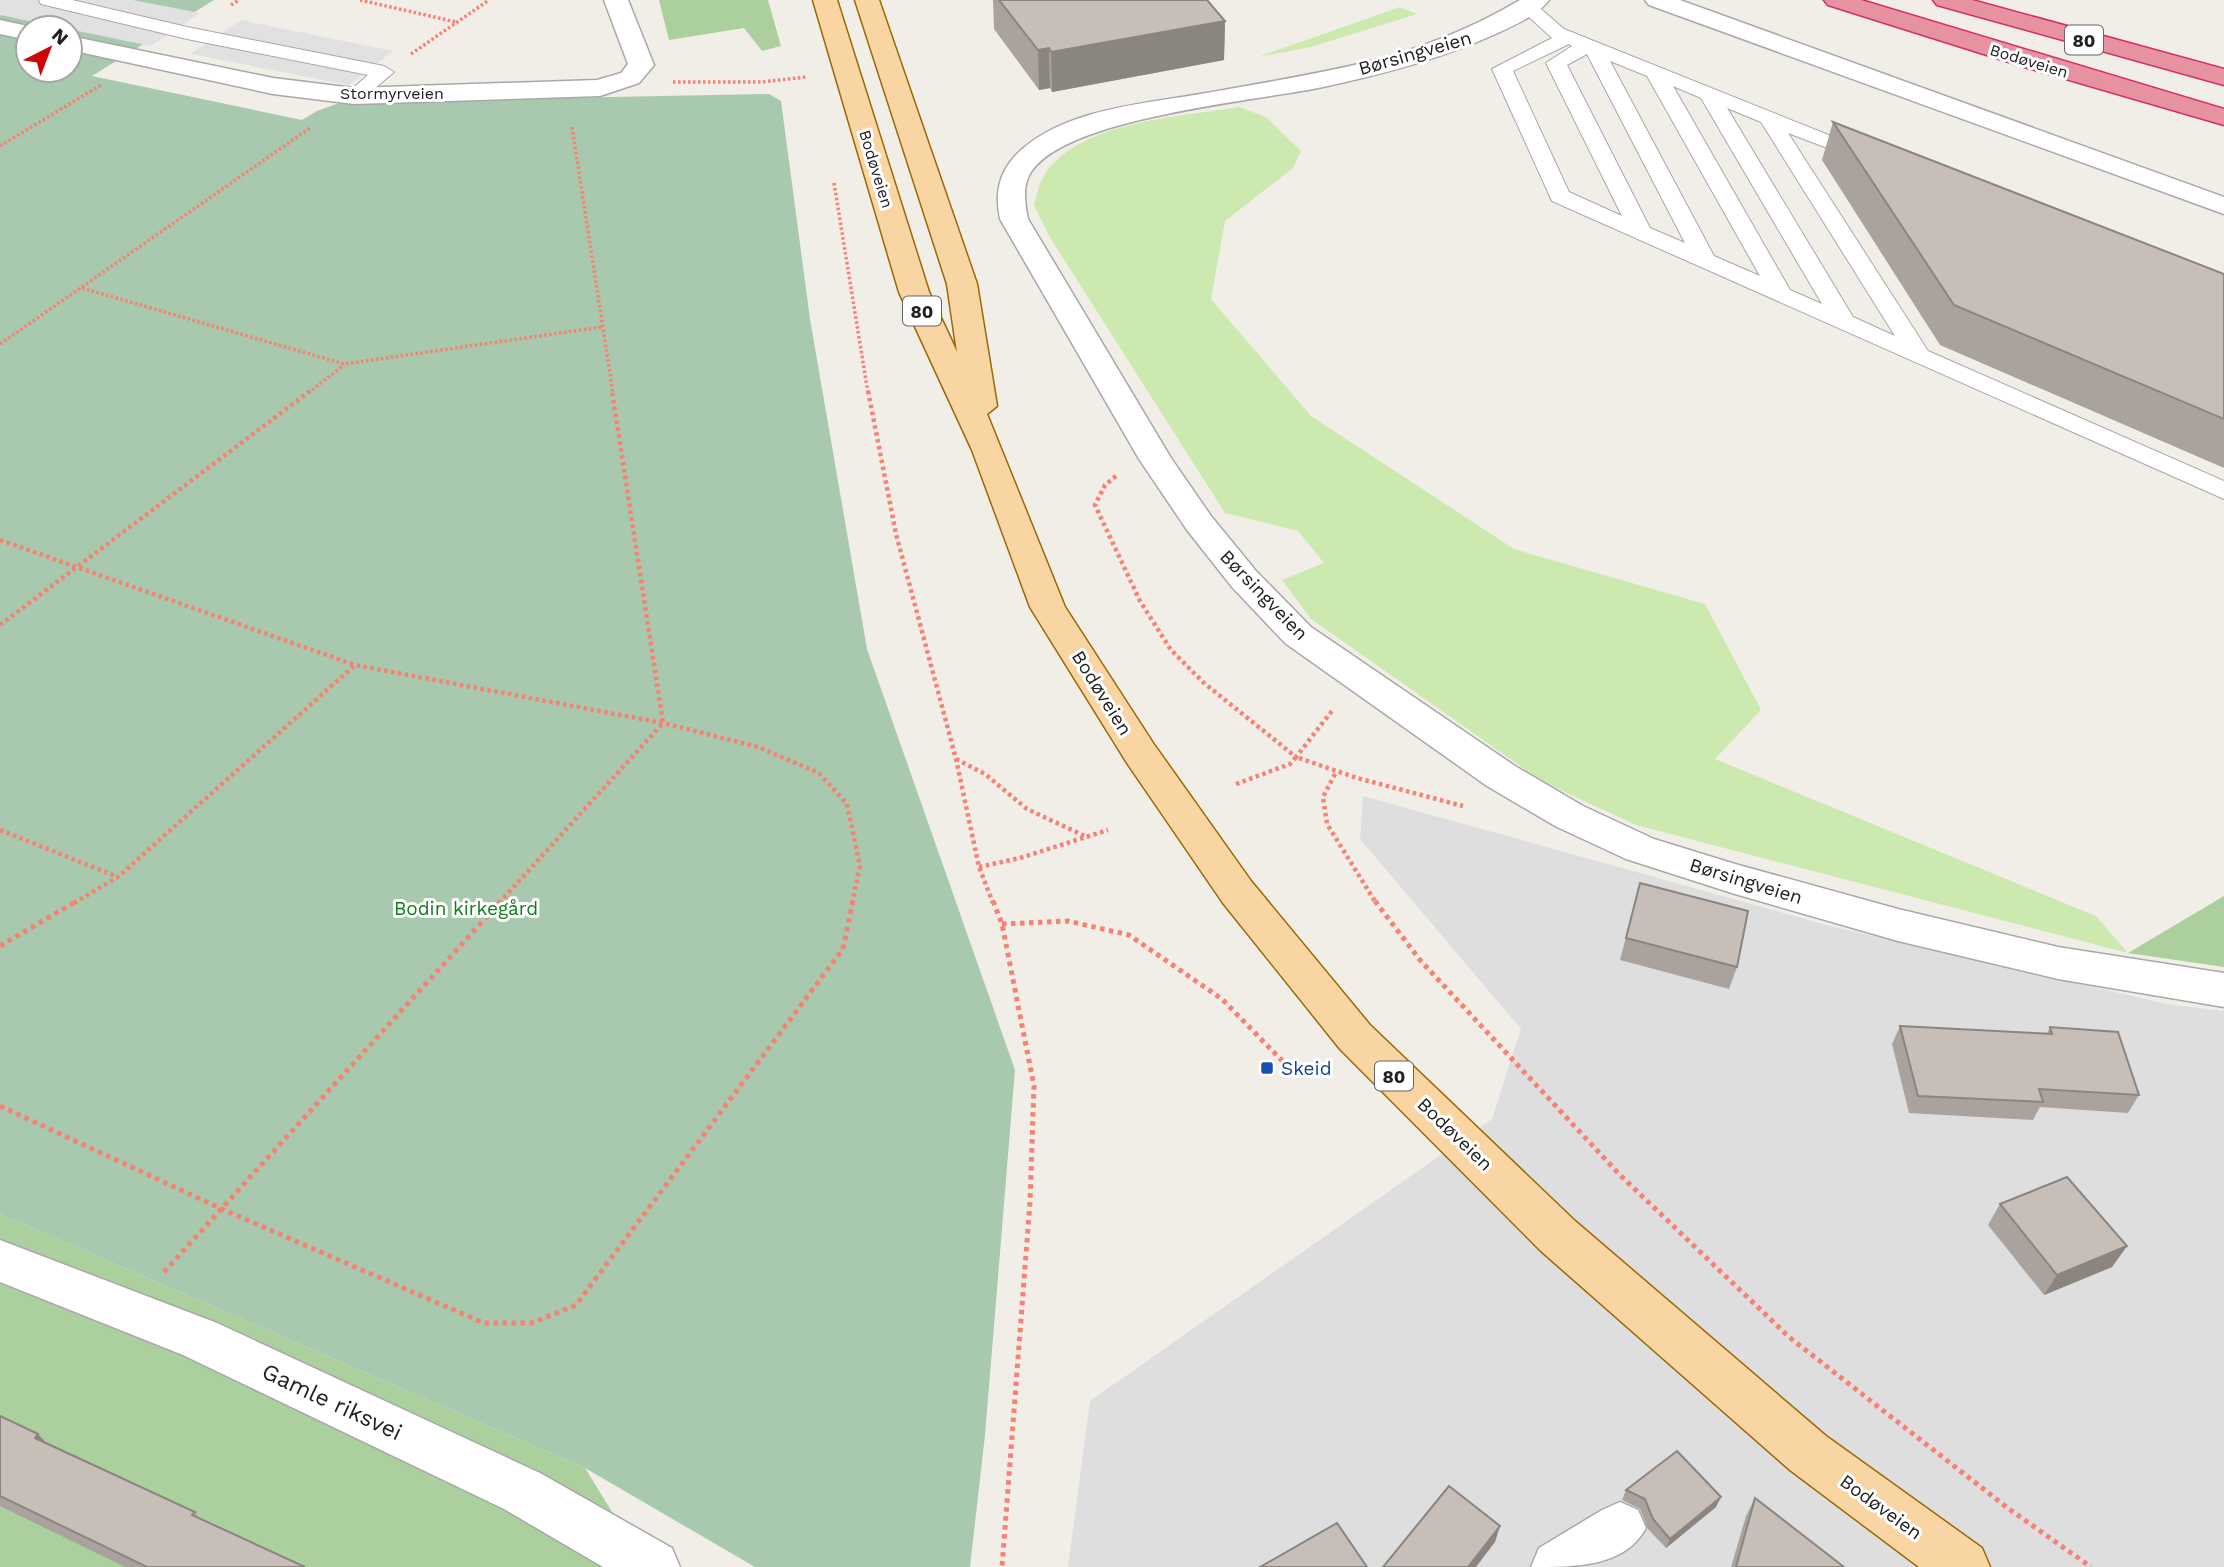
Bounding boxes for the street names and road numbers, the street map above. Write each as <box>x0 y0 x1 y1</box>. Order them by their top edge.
street label: Børsingveien <box>1356 26 1474 80</box>
road number: 80 <box>2065 26 2103 55</box>
street label: Bodøveien <box>1988 40 2070 82</box>
street label: Stormyrveien <box>340 84 444 103</box>
street label: Bodøveien <box>855 128 897 210</box>
road number: 80 <box>903 296 941 326</box>
street label: Børsingveien <box>1215 545 1313 645</box>
street label: Bodøveien <box>1067 646 1137 740</box>
street label: Børsingveien <box>1687 853 1805 909</box>
road number: 80 <box>1375 1062 1413 1091</box>
street label: Bodøveien <box>1413 1092 1497 1176</box>
street label: Gamle riksvei <box>258 1358 406 1446</box>
street label: Bodøveien <box>1836 1470 1926 1544</box>

